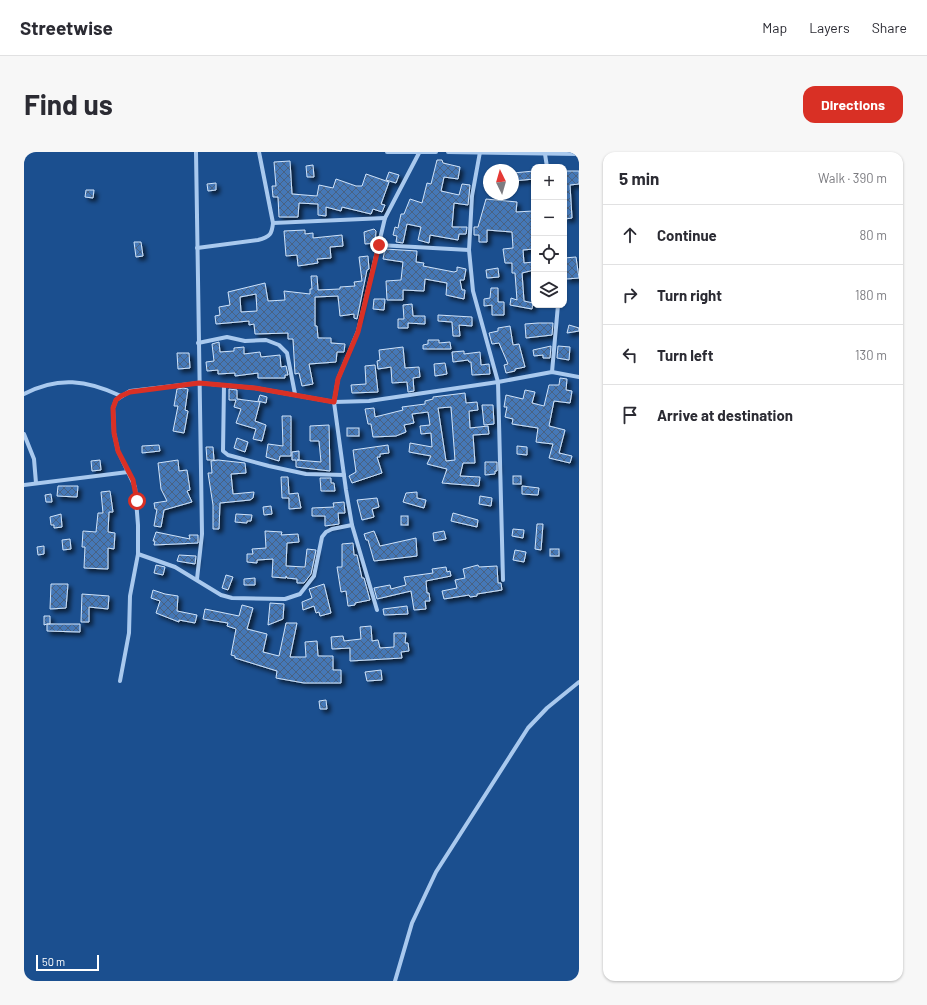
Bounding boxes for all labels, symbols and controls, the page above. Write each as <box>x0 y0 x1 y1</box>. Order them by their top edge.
text: Streetwise <box>20 16 113 39</box>
text: Map <box>762 19 787 36</box>
text: Layers <box>809 19 850 36</box>
text: Share <box>872 19 907 36</box>
button: Directions <box>803 86 903 123</box>
text: Find us <box>24 87 113 121</box>
north arrow <box>483 164 519 200</box>
map controls <box>531 164 567 308</box>
button: + <box>531 164 567 200</box>
text: 5 min <box>619 168 659 188</box>
text: Walk · 390 m <box>818 170 887 186</box>
button: − <box>531 200 567 236</box>
icon: ahead <box>619 224 641 246</box>
text: Continue <box>657 226 717 244</box>
text: 80 m <box>860 227 887 243</box>
route end <box>370 236 388 254</box>
button: locate <box>531 236 567 272</box>
button: layers <box>531 272 567 308</box>
icon: right <box>619 284 641 306</box>
text: Turn right <box>657 286 722 304</box>
text: 180 m <box>855 287 887 303</box>
icon: left <box>619 344 641 366</box>
text: Turn left <box>657 346 713 364</box>
text: 130 m <box>855 347 887 363</box>
icon: arrive <box>619 404 641 426</box>
text: Arrive at destination <box>657 406 793 424</box>
route start <box>128 492 146 510</box>
scale bar <box>36 953 99 972</box>
text: 50 m <box>42 955 65 968</box>

